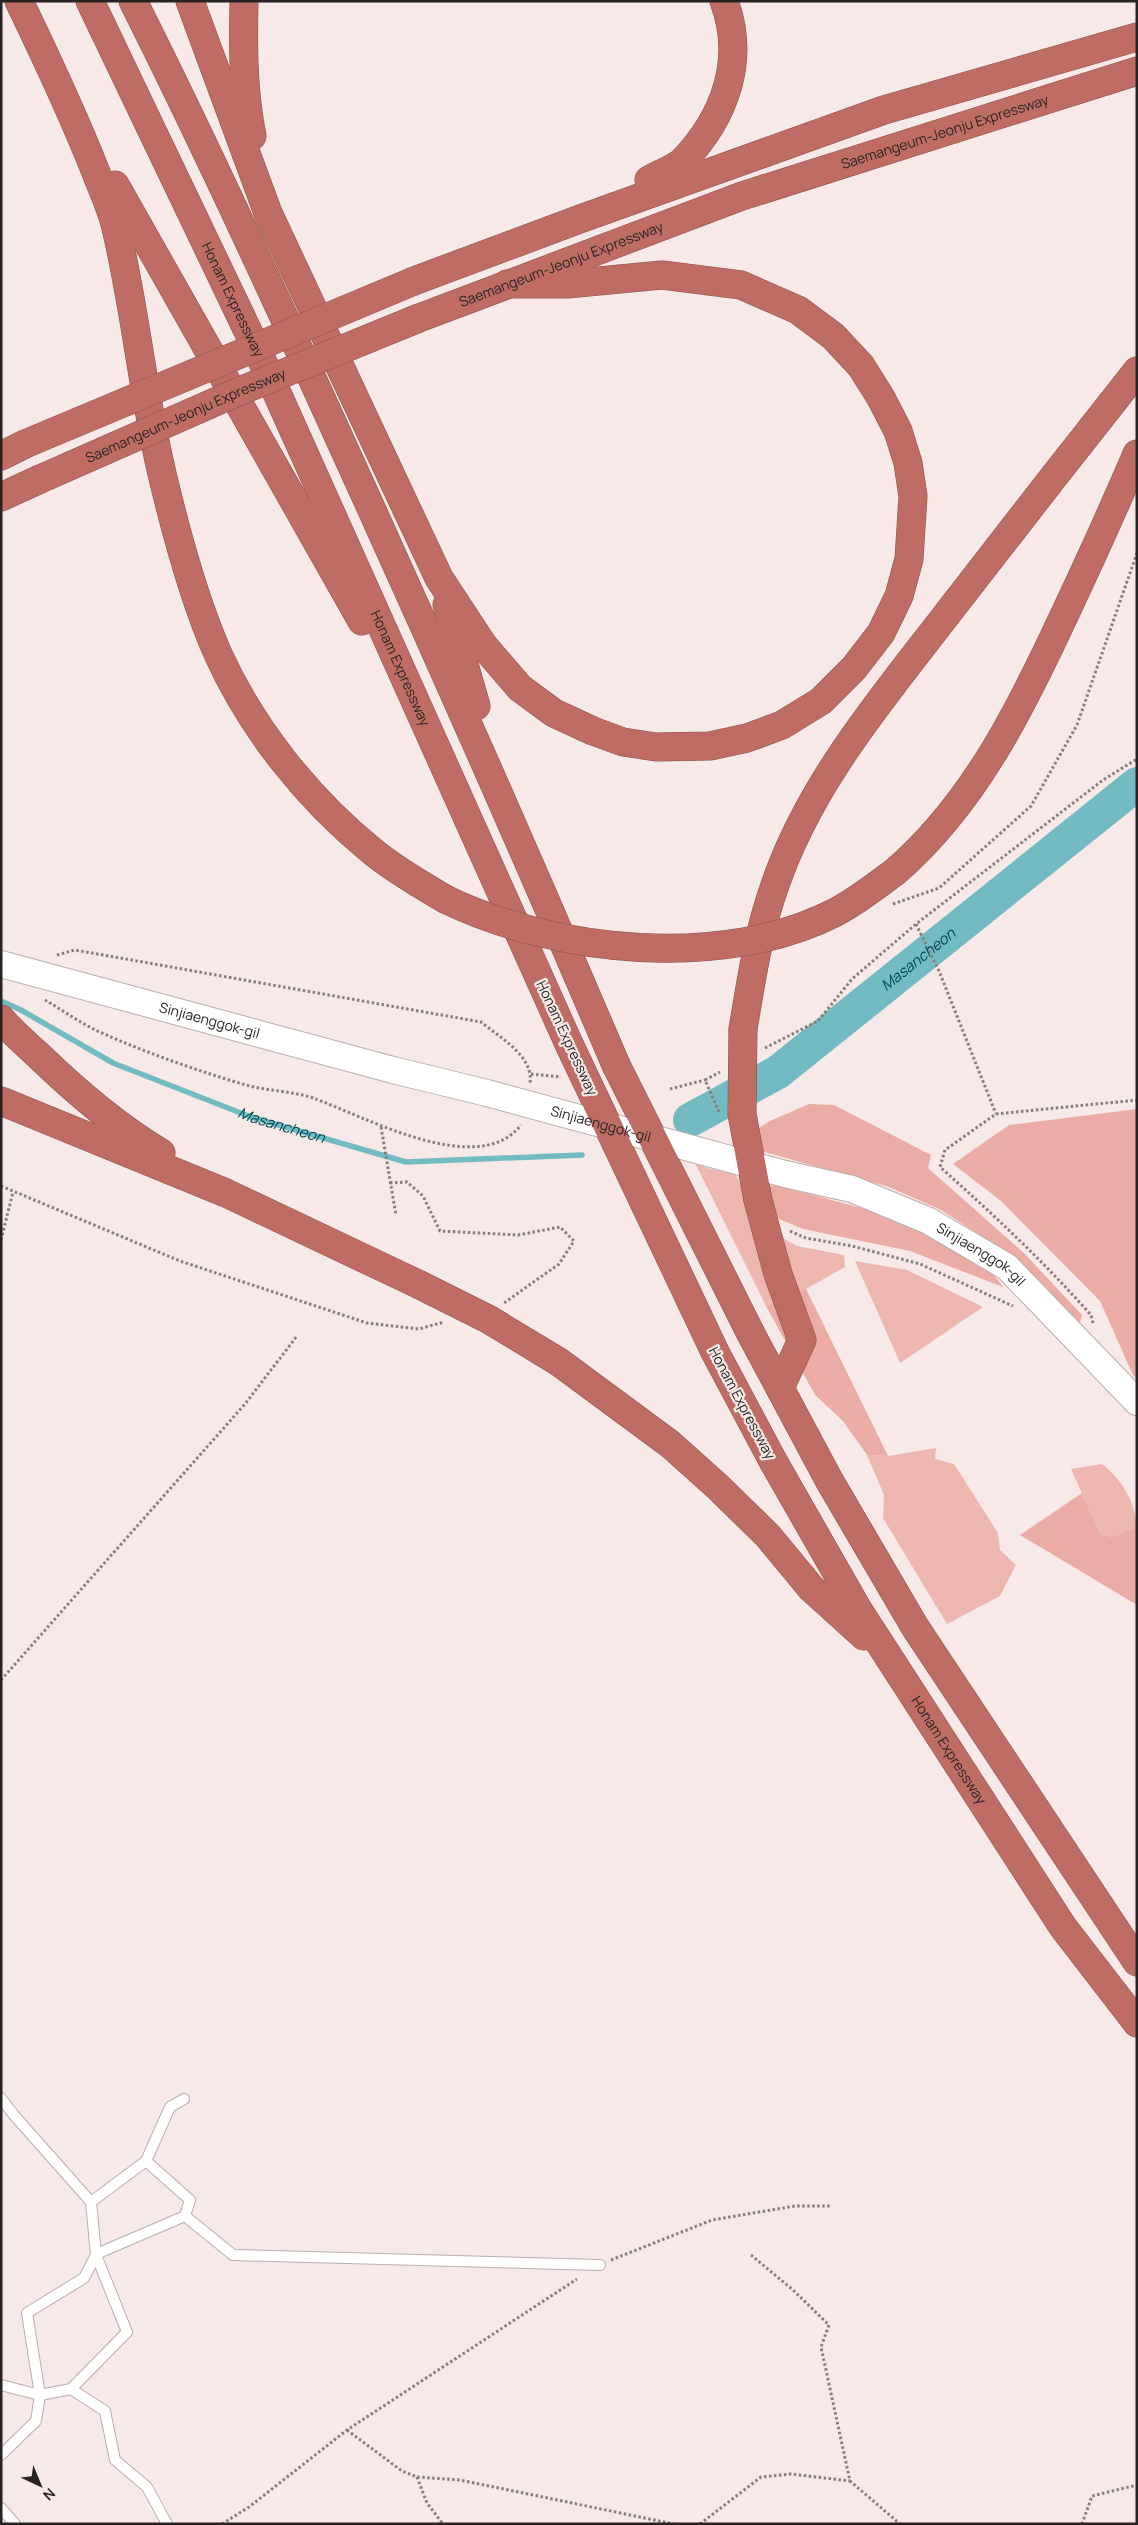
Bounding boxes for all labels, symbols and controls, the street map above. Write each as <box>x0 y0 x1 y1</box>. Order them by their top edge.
street label: Saemangeum-Jeonju Expressway <box>838 89 1051 173</box>
street label: Saemangeum-Jeonju Expressway <box>456 216 666 311</box>
street label: Honam Expressway <box>198 239 269 360</box>
street label: Saemangeum-Jeonju Expressway <box>82 363 289 467</box>
street label: Honam Expressway <box>367 607 435 730</box>
water label: Masancheon <box>876 922 960 995</box>
street label: Honam Expressway <box>532 977 603 1099</box>
street label: Sinjiaenggok-gil <box>157 997 262 1043</box>
street label: Sinjiaenggok-gil <box>549 1101 653 1146</box>
water label: Masancheon <box>235 1102 329 1148</box>
street label: Sinjiaenggok-gil <box>933 1218 1030 1290</box>
street label: Honam Expressway <box>705 1343 780 1463</box>
street label: Honam Expressway <box>907 1692 991 1808</box>
north arrow <box>15 2460 65 2510</box>
text: N <box>39 2484 60 2505</box>

